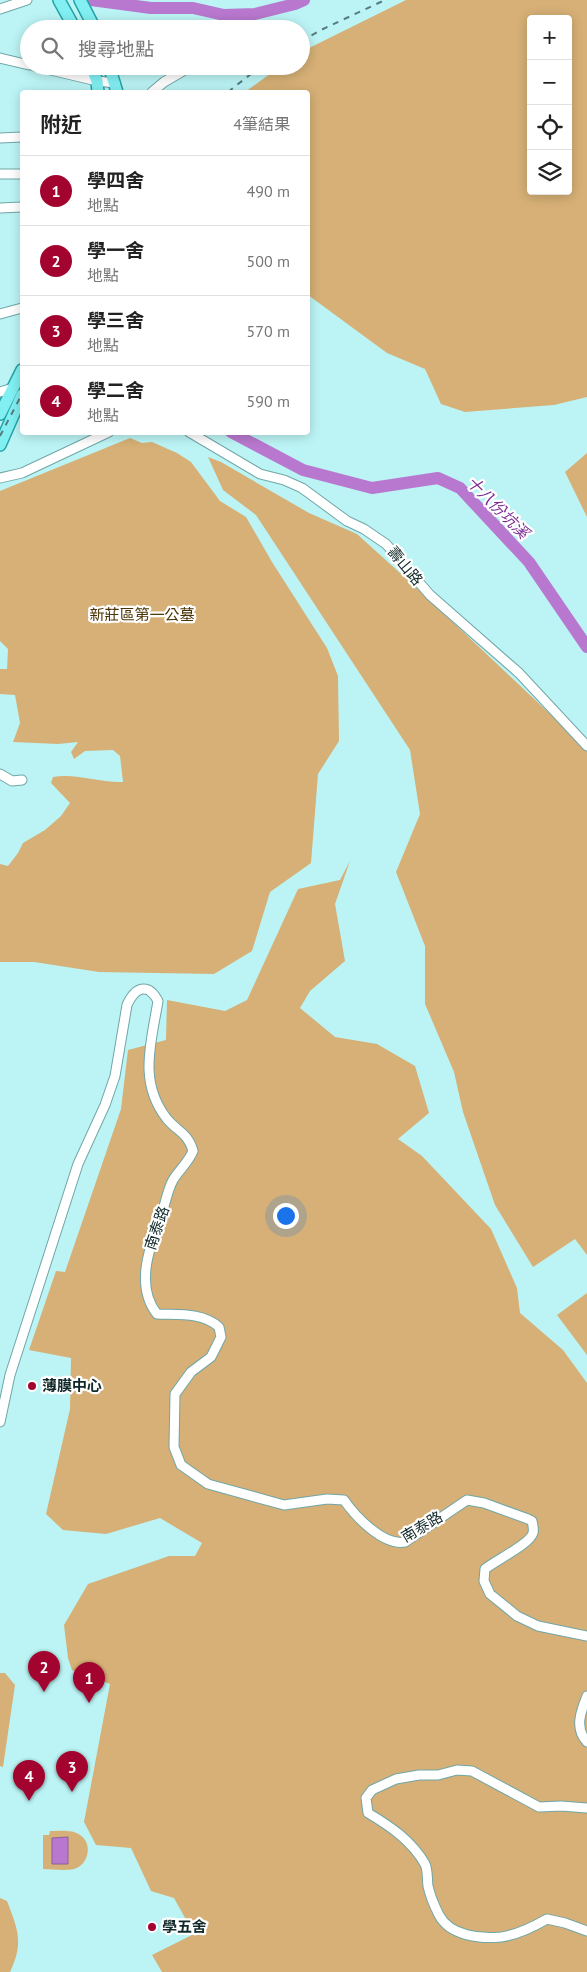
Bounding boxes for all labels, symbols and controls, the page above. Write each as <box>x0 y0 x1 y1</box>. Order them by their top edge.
map controls <box>527 15 572 195</box>
button: + <box>527 15 572 60</box>
search box <box>20 20 310 75</box>
icon: search <box>38 34 66 62</box>
text: 搜尋地點 <box>78 37 154 61</box>
button: − <box>527 60 572 105</box>
button: locate <box>527 105 572 150</box>
text: 附近 <box>40 111 82 138</box>
text: 4筆結果 <box>233 114 290 134</box>
button: layers <box>527 150 572 195</box>
text: 學四舍 <box>87 168 144 192</box>
text: 1 <box>51 181 61 201</box>
text: 490 m <box>247 181 290 201</box>
text: 地點 <box>87 195 119 215</box>
text: 學一舍 <box>87 238 144 262</box>
text: 2 <box>51 251 61 271</box>
text: 500 m <box>247 251 290 271</box>
text: 地點 <box>87 265 119 285</box>
text: 學三舍 <box>87 308 144 332</box>
text: 3 <box>51 321 61 341</box>
text: 570 m <box>247 321 290 341</box>
text: 地點 <box>87 335 119 355</box>
text: 學二舍 <box>87 378 144 402</box>
text: 4 <box>51 391 61 411</box>
text: 590 m <box>247 391 290 411</box>
text: 地點 <box>87 405 119 425</box>
water label: 十八份坑溪 <box>463 472 535 544</box>
street label: 壽山路 <box>384 542 427 589</box>
park label: 新莊區第一公墓 <box>89 605 195 624</box>
street label: 南泰路 <box>140 1203 173 1252</box>
your location <box>273 1203 299 1229</box>
place label: 薄膜中心 <box>42 1376 102 1395</box>
marker: 薄膜中心 <box>26 1380 38 1392</box>
street label: 南泰路 <box>398 1507 446 1546</box>
pin: 2 <box>28 1651 60 1692</box>
pin: 1 <box>73 1662 105 1703</box>
pin: 3 <box>56 1751 88 1792</box>
pin: 4 <box>13 1760 45 1801</box>
place label: 學五舍 <box>162 1917 207 1936</box>
marker: 學五舍 <box>146 1921 158 1933</box>

